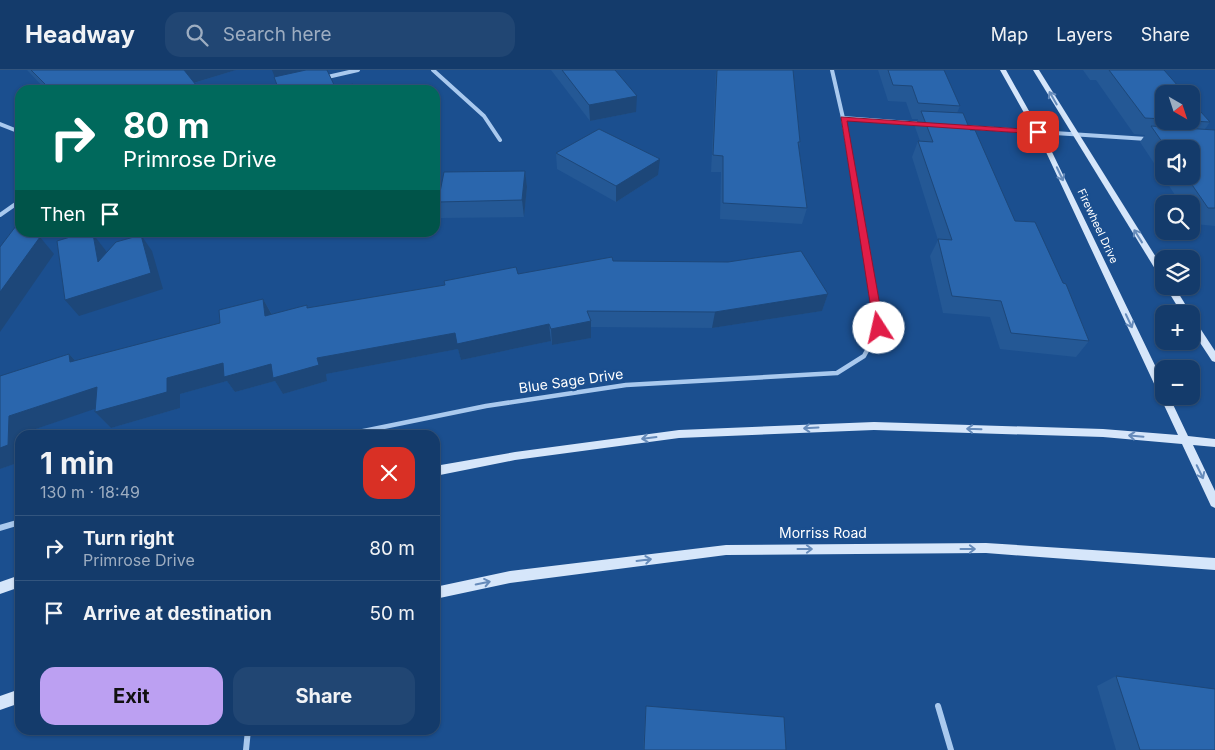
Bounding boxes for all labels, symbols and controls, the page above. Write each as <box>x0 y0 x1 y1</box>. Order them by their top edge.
search box <box>165 12 515 57</box>
text: Headway <box>25 20 135 49</box>
icon: search <box>183 21 211 49</box>
text: Search here <box>223 23 331 46</box>
text: Map <box>991 24 1028 45</box>
text: Layers <box>1056 24 1113 45</box>
text: Share <box>1141 24 1190 45</box>
north arrow <box>1155 85 1200 130</box>
map controls <box>1155 85 1200 405</box>
one-way arrow <box>1047 91 1057 105</box>
text: 80 m <box>123 104 210 146</box>
icon: right <box>40 105 105 170</box>
pin <box>1017 111 1059 153</box>
icon: arrive <box>1024 118 1052 146</box>
button: sound <box>1155 140 1200 185</box>
text: Primrose Drive <box>123 146 277 172</box>
one-way arrow <box>1055 167 1065 182</box>
street label: Firewheel Drive <box>1075 186 1121 266</box>
button: search <box>1155 195 1200 240</box>
icon: arrive <box>96 200 124 228</box>
text: Then <box>40 203 86 226</box>
one-way arrow <box>1132 230 1142 244</box>
button: layers <box>1155 250 1200 295</box>
position arrow <box>852 301 904 353</box>
button: + <box>1155 305 1200 350</box>
one-way arrow <box>1124 314 1134 329</box>
button: − <box>1155 360 1200 405</box>
street label: Blue Sage Drive <box>518 365 624 396</box>
one-way arrow <box>804 424 820 433</box>
one-way arrow <box>966 424 982 433</box>
one-way arrow <box>1128 431 1144 440</box>
one-way arrow <box>642 433 658 443</box>
text: 1 min <box>40 445 114 481</box>
button: close <box>363 447 415 499</box>
one-way arrow <box>1196 464 1205 479</box>
text: 130 m · 18:49 <box>40 482 140 502</box>
street label: Morriss Road <box>779 524 867 541</box>
text: Turn right <box>83 527 174 550</box>
icon: right <box>40 534 68 562</box>
text: 80 m <box>369 537 415 560</box>
one-way arrow <box>797 544 813 554</box>
one-way arrow <box>960 544 976 554</box>
text: Primrose Drive <box>83 550 195 570</box>
one-way arrow <box>635 555 651 565</box>
one-way arrow <box>474 578 490 587</box>
icon: arrive <box>40 599 68 627</box>
text: Arrive at destination <box>83 602 272 625</box>
text: 50 m <box>369 602 415 625</box>
button: Exit <box>40 667 223 725</box>
button: Share <box>233 667 415 725</box>

